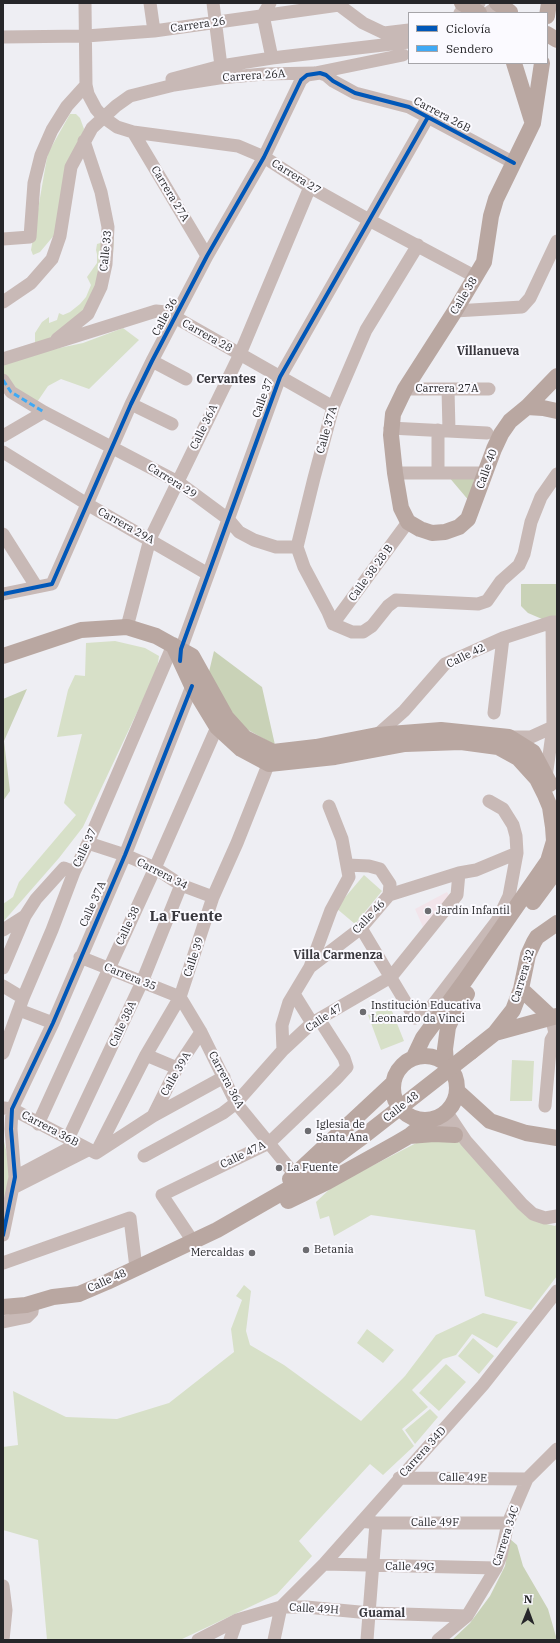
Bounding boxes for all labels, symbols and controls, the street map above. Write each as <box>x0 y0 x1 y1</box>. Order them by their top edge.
legend <box>408 12 548 64</box>
street label: Carrera 26 <box>170 15 226 35</box>
text: Ciclovía <box>446 21 491 36</box>
text: Sendero <box>446 41 493 56</box>
street label: Carrera 26A <box>222 67 286 85</box>
street label: Carrera 26B <box>411 94 473 136</box>
street label: Carrera 27 <box>269 157 323 197</box>
street label: Carrera 27A <box>148 164 192 224</box>
street label: Calle 33 <box>97 230 115 272</box>
street label: Calle 38 <box>448 275 480 317</box>
street label: Calle 36 <box>149 296 181 338</box>
street label: Carrera 28 <box>180 317 234 355</box>
district label: Villanueva <box>457 345 519 359</box>
district label: Cervantes <box>196 373 256 387</box>
street label: Calle 37 <box>250 376 276 420</box>
street label: Carrera 27A <box>416 382 478 396</box>
street label: Calle 36A <box>187 402 221 452</box>
street label: Calle 37A <box>314 405 340 455</box>
street label: Calle 40 <box>474 447 500 491</box>
street label: Carrera 29 <box>145 461 199 501</box>
street label: Carrera 29A <box>95 505 157 547</box>
street label: Calle 38 28 B <box>346 542 396 604</box>
street label: Calle 42 <box>445 641 487 671</box>
street label: Calle 37 <box>70 827 100 869</box>
street label: Carrera 34 <box>134 856 190 892</box>
street label: Calle 37A <box>77 879 109 929</box>
street label: Calle 46 <box>350 897 388 937</box>
place label: Jardín Infantil <box>436 904 510 918</box>
street label: Calle 38 <box>113 905 143 947</box>
marker: Jardín Infantil <box>423 906 433 916</box>
district label: La Fuente <box>150 908 222 926</box>
street label: Calle 39 <box>181 935 207 979</box>
street label: Carrera 32 <box>509 948 537 1004</box>
district label: Villa Carmenza <box>293 949 383 963</box>
street label: Carrera 35 <box>102 961 158 993</box>
street label: Calle 38A <box>107 999 139 1049</box>
place label: Institución Educativa Leonardo da Vinci <box>371 999 481 1025</box>
street label: Calle 47 <box>303 1001 345 1035</box>
marker: Institución Educativa Leonardo da Vinci <box>358 1007 368 1017</box>
street label: Carrera 36A <box>205 1049 247 1111</box>
street label: Calle 39A <box>158 1050 194 1098</box>
street label: Calle 48 <box>381 1089 421 1125</box>
street label: Carrera 36B <box>19 1108 81 1150</box>
place label: Iglesia de Santa Ana <box>316 1118 369 1144</box>
marker: Iglesia de Santa Ana <box>303 1126 313 1136</box>
street label: Calle 47A <box>218 1138 268 1172</box>
place label: La Fuente <box>287 1161 338 1175</box>
marker: La Fuente <box>274 1163 284 1173</box>
place label: Betania <box>314 1243 354 1257</box>
marker: Betania <box>301 1245 311 1255</box>
place label: Mercaldas <box>191 1246 244 1260</box>
marker: Mercaldas <box>247 1248 257 1258</box>
street label: Calle 48 <box>85 1267 129 1295</box>
street label: Carrera 34D <box>397 1424 449 1480</box>
street label: Calle 49E <box>439 1471 487 1485</box>
street label: Carrera 34C <box>490 1504 522 1568</box>
street label: Calle 49F <box>411 1516 459 1530</box>
street label: Calle 49G <box>385 1560 435 1574</box>
north arrow <box>508 1591 548 1631</box>
text: N <box>524 1592 533 1606</box>
street label: Calle 49H <box>289 1601 339 1617</box>
district label: Guamal <box>359 1607 405 1621</box>

